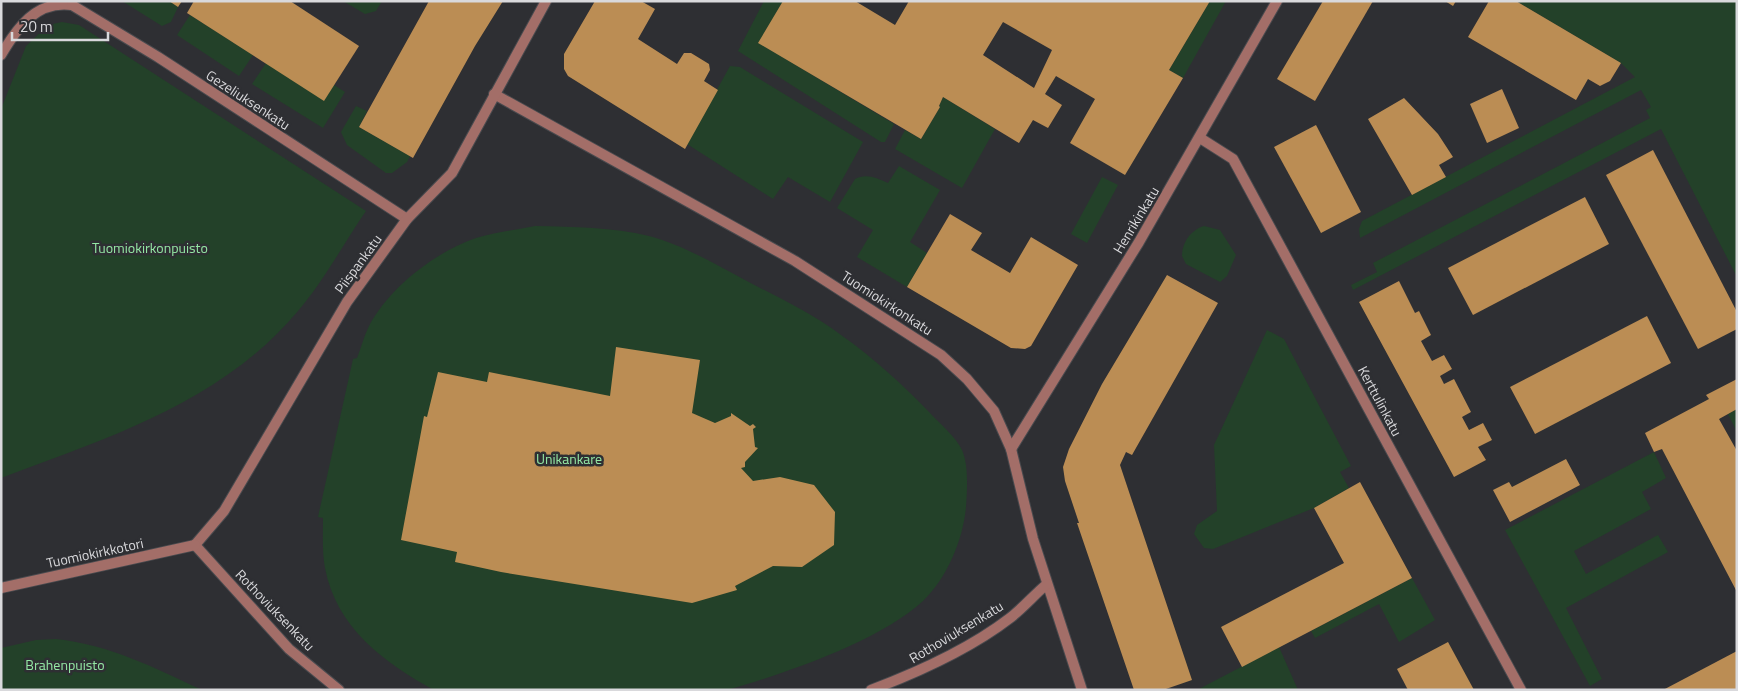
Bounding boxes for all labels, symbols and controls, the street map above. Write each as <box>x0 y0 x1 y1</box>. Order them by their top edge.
scale bar <box>12 10 109 42</box>
text: 20 m <box>20 15 53 38</box>
street label: Gezeliuksenkatu <box>202 64 295 135</box>
street label: Henrikinkatu <box>1107 182 1164 257</box>
street label: Piispankatu <box>329 230 386 298</box>
park label: Tuomiokirkonpuisto <box>92 237 208 258</box>
street label: Tuomiokirkonkatu <box>837 265 937 340</box>
street label: Kerttulinkatu <box>1353 362 1408 440</box>
park label: Unikankare <box>536 448 602 469</box>
street label: Tuomiokirkkotori <box>45 532 145 573</box>
street label: Rothoviuksenkatu <box>231 564 320 655</box>
street label: Rothoviuksenkatu <box>905 595 1007 668</box>
park label: Brahenpuisto <box>25 654 105 675</box>

